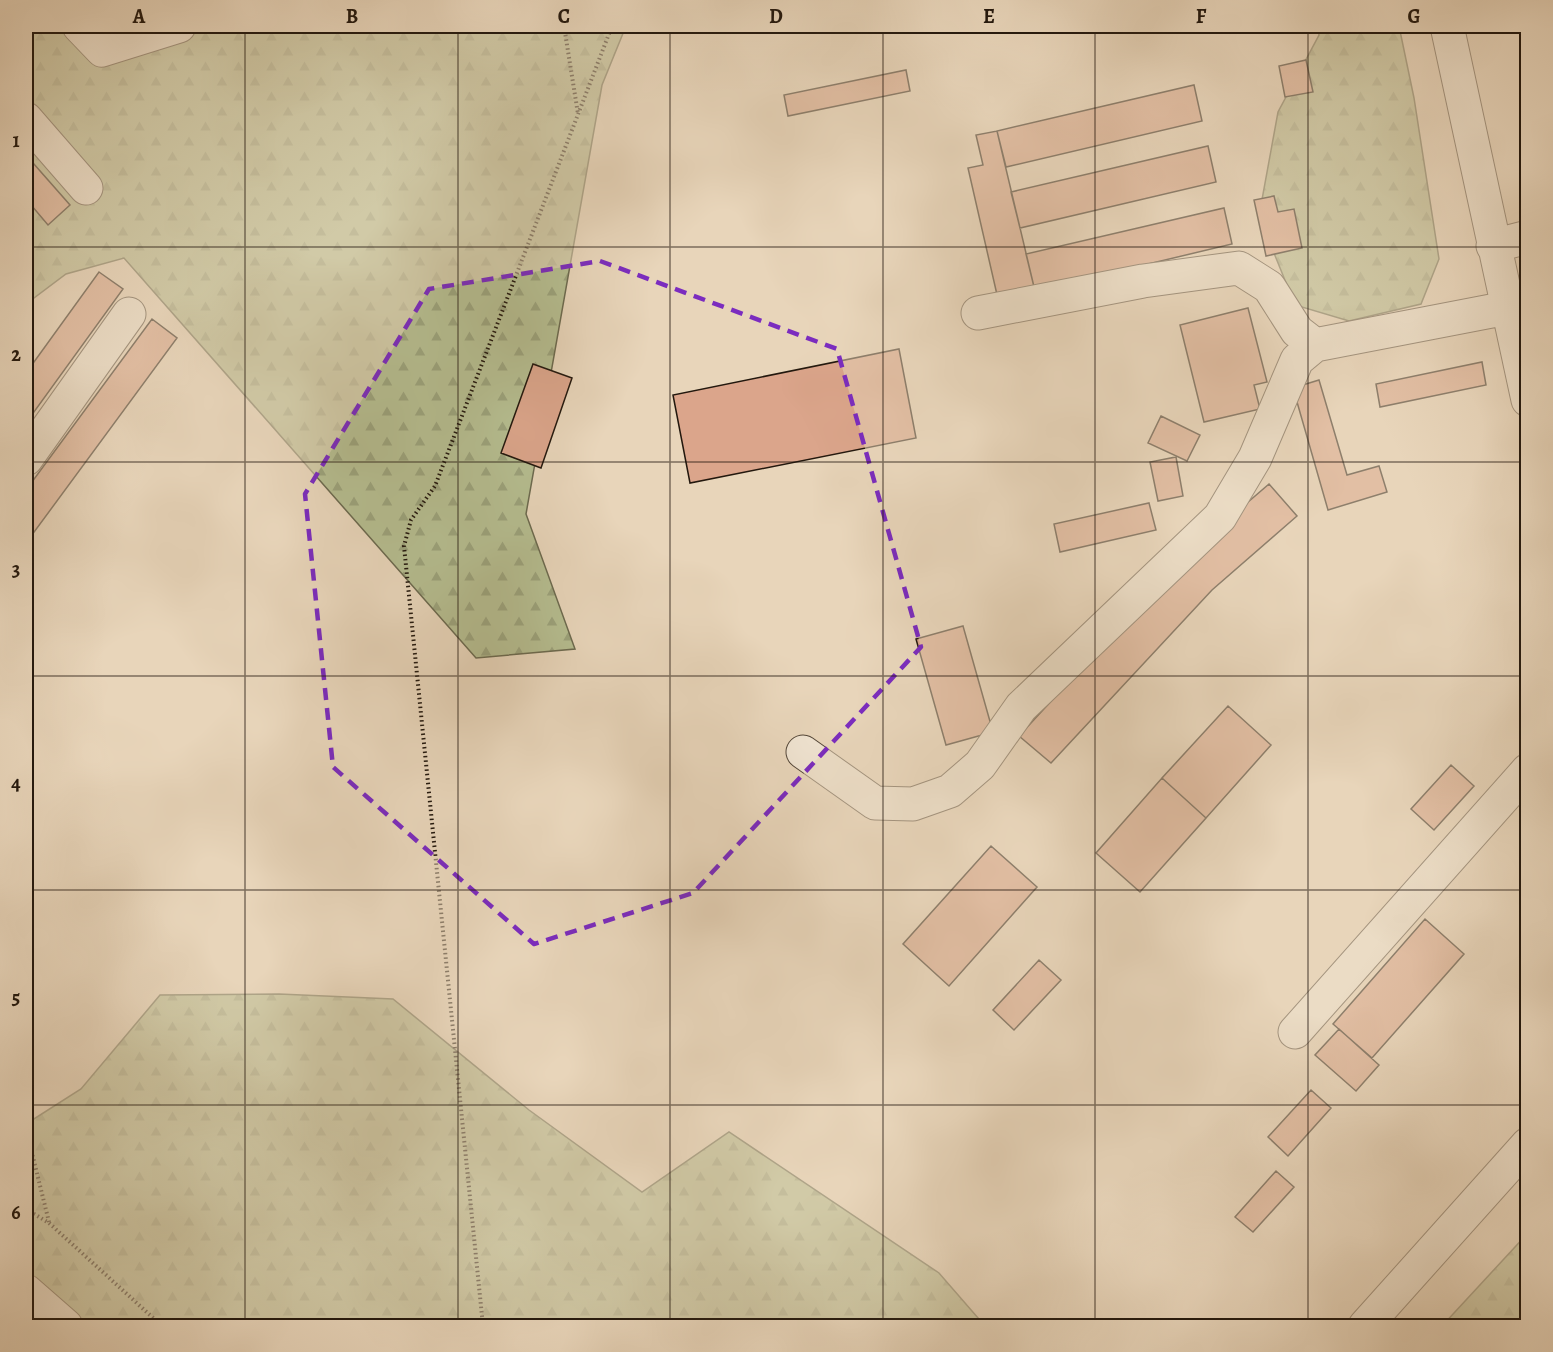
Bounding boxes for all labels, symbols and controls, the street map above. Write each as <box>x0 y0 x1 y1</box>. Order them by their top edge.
text: A <box>132 3 146 30</box>
text: B <box>346 3 358 30</box>
text: C <box>558 3 570 30</box>
text: D <box>769 3 783 30</box>
text: E <box>983 3 995 30</box>
text: F <box>1196 3 1207 30</box>
text: G <box>1407 3 1421 30</box>
text: 1 <box>12 127 20 154</box>
text: 2 <box>11 341 21 368</box>
text: 3 <box>12 556 20 583</box>
text: 4 <box>11 770 21 797</box>
text: 5 <box>12 984 20 1011</box>
text: 6 <box>11 1199 21 1226</box>

